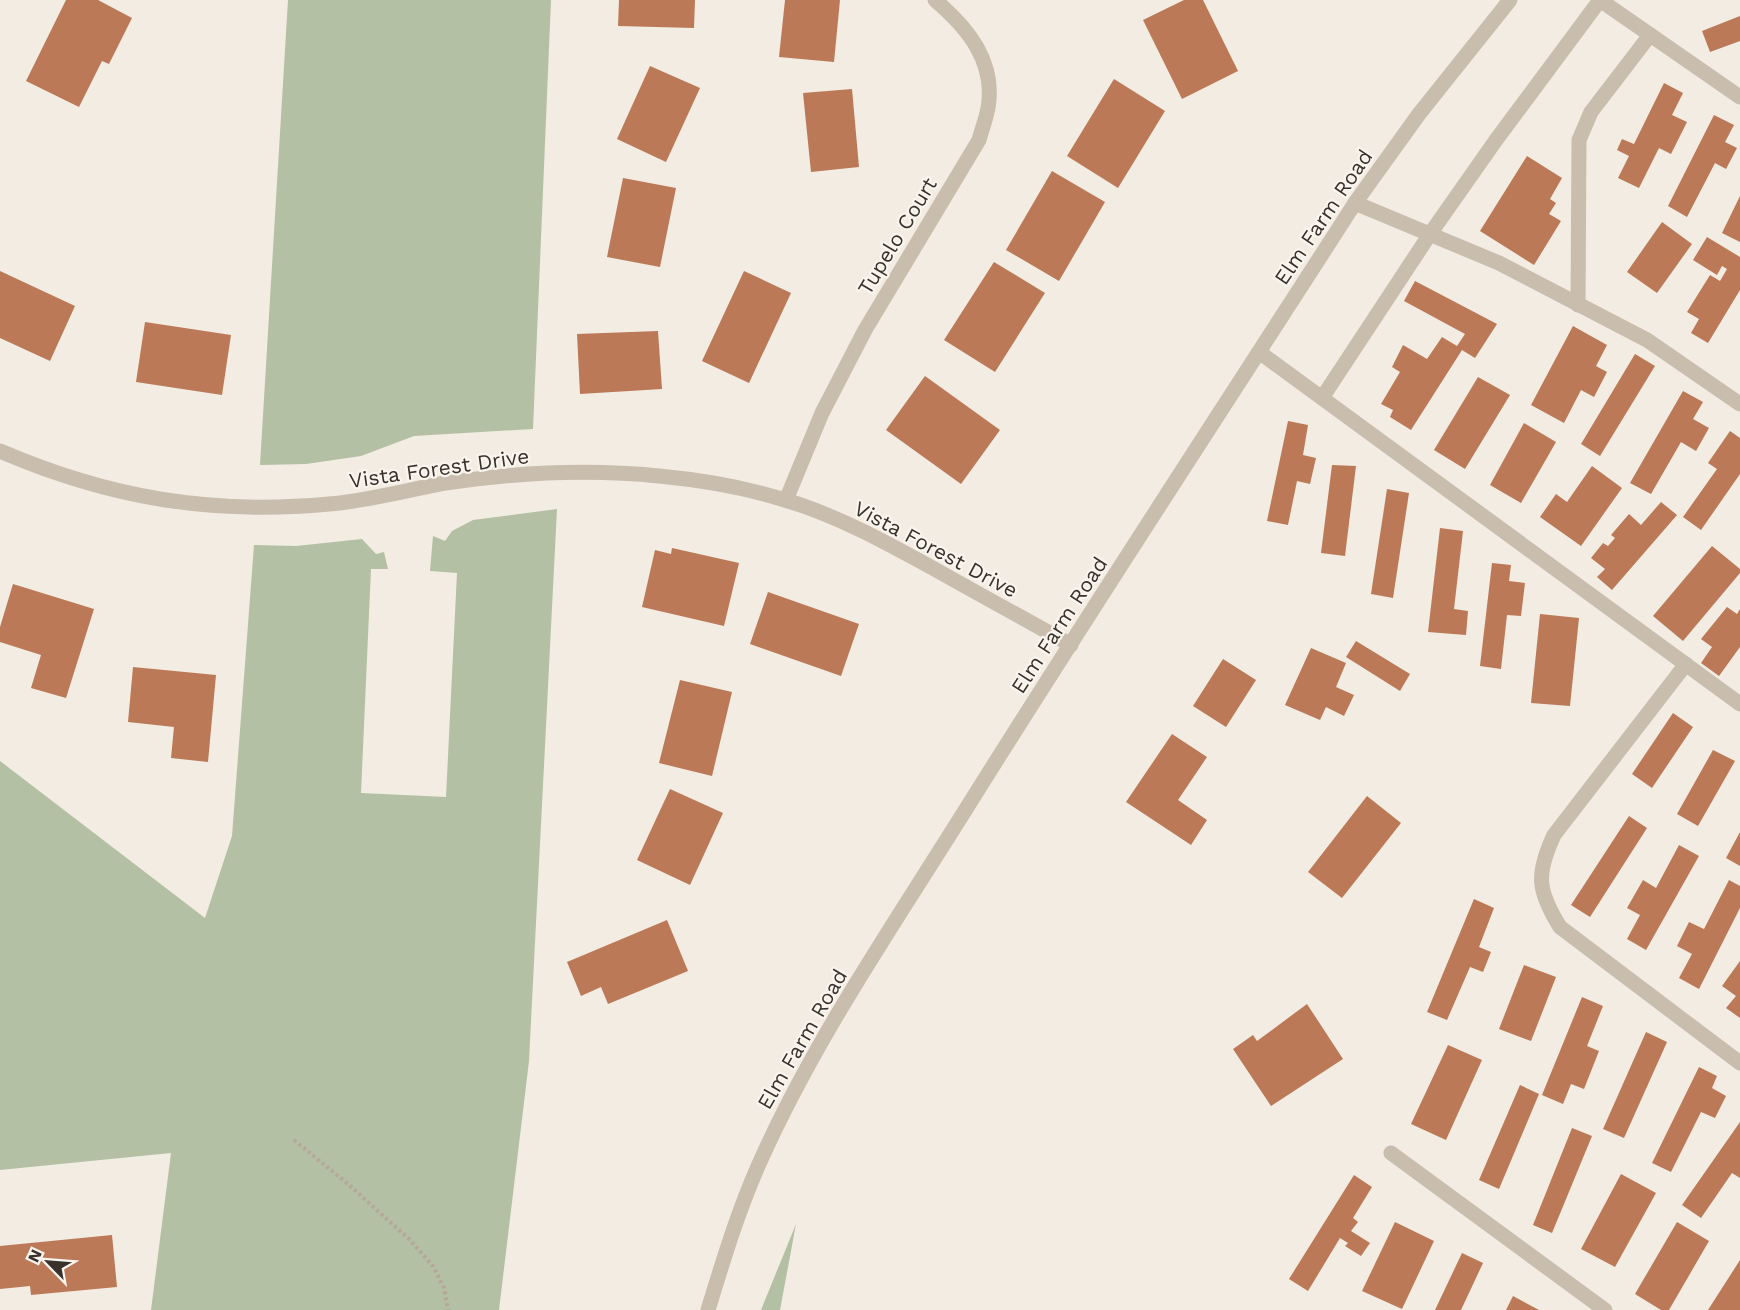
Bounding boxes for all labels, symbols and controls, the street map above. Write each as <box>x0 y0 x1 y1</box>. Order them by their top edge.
street label: Elm Farm Road <box>1269 145 1377 289</box>
street label: Tupelo Court <box>852 173 942 299</box>
street label: Vista Forest Drive <box>347 443 531 493</box>
street label: Vista Forest Drive <box>850 495 1022 603</box>
street label: Elm Farm Road <box>1006 552 1112 698</box>
street label: Elm Farm Road <box>752 964 852 1114</box>
north arrow <box>18 1232 78 1292</box>
text: N <box>24 1246 46 1265</box>

